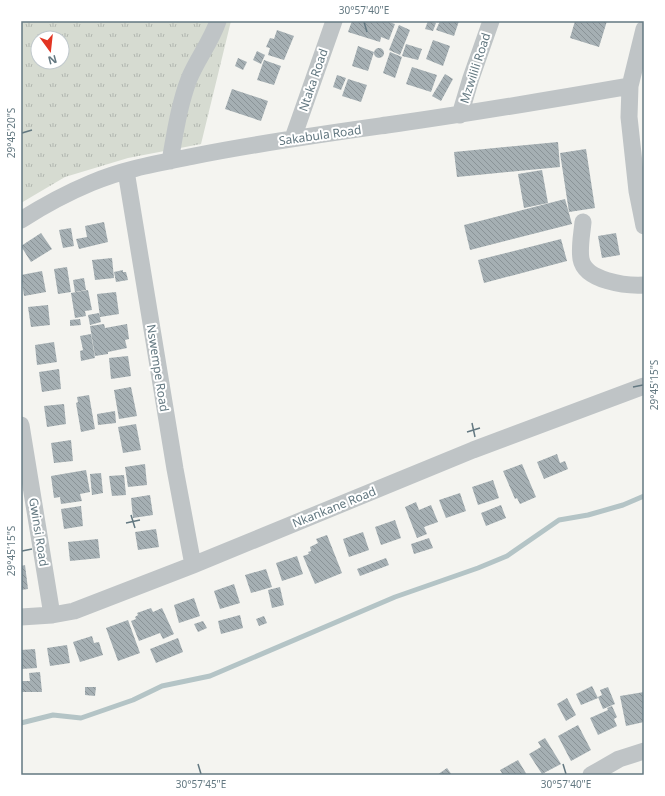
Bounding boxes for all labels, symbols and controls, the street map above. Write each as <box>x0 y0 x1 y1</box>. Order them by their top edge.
text: 30°57'40"E <box>339 3 389 17</box>
north arrow <box>30 30 70 70</box>
street label: Mzwilili Road <box>456 30 494 106</box>
street label: Ntaka Road <box>294 46 332 114</box>
text: N <box>46 52 59 69</box>
text: 29°45'20"S <box>4 107 18 158</box>
street label: Sakabula Road <box>278 121 362 149</box>
street label: Nswempe Road <box>143 323 173 413</box>
text: 29°45'15"S <box>647 359 661 410</box>
street label: Nkankane Road <box>290 482 378 532</box>
street label: Gwinsi Road <box>25 496 53 568</box>
text: 29°45'15"S <box>4 525 18 576</box>
text: 30°57'45"E <box>176 777 226 791</box>
text: 30°57'40"E <box>541 777 591 791</box>

